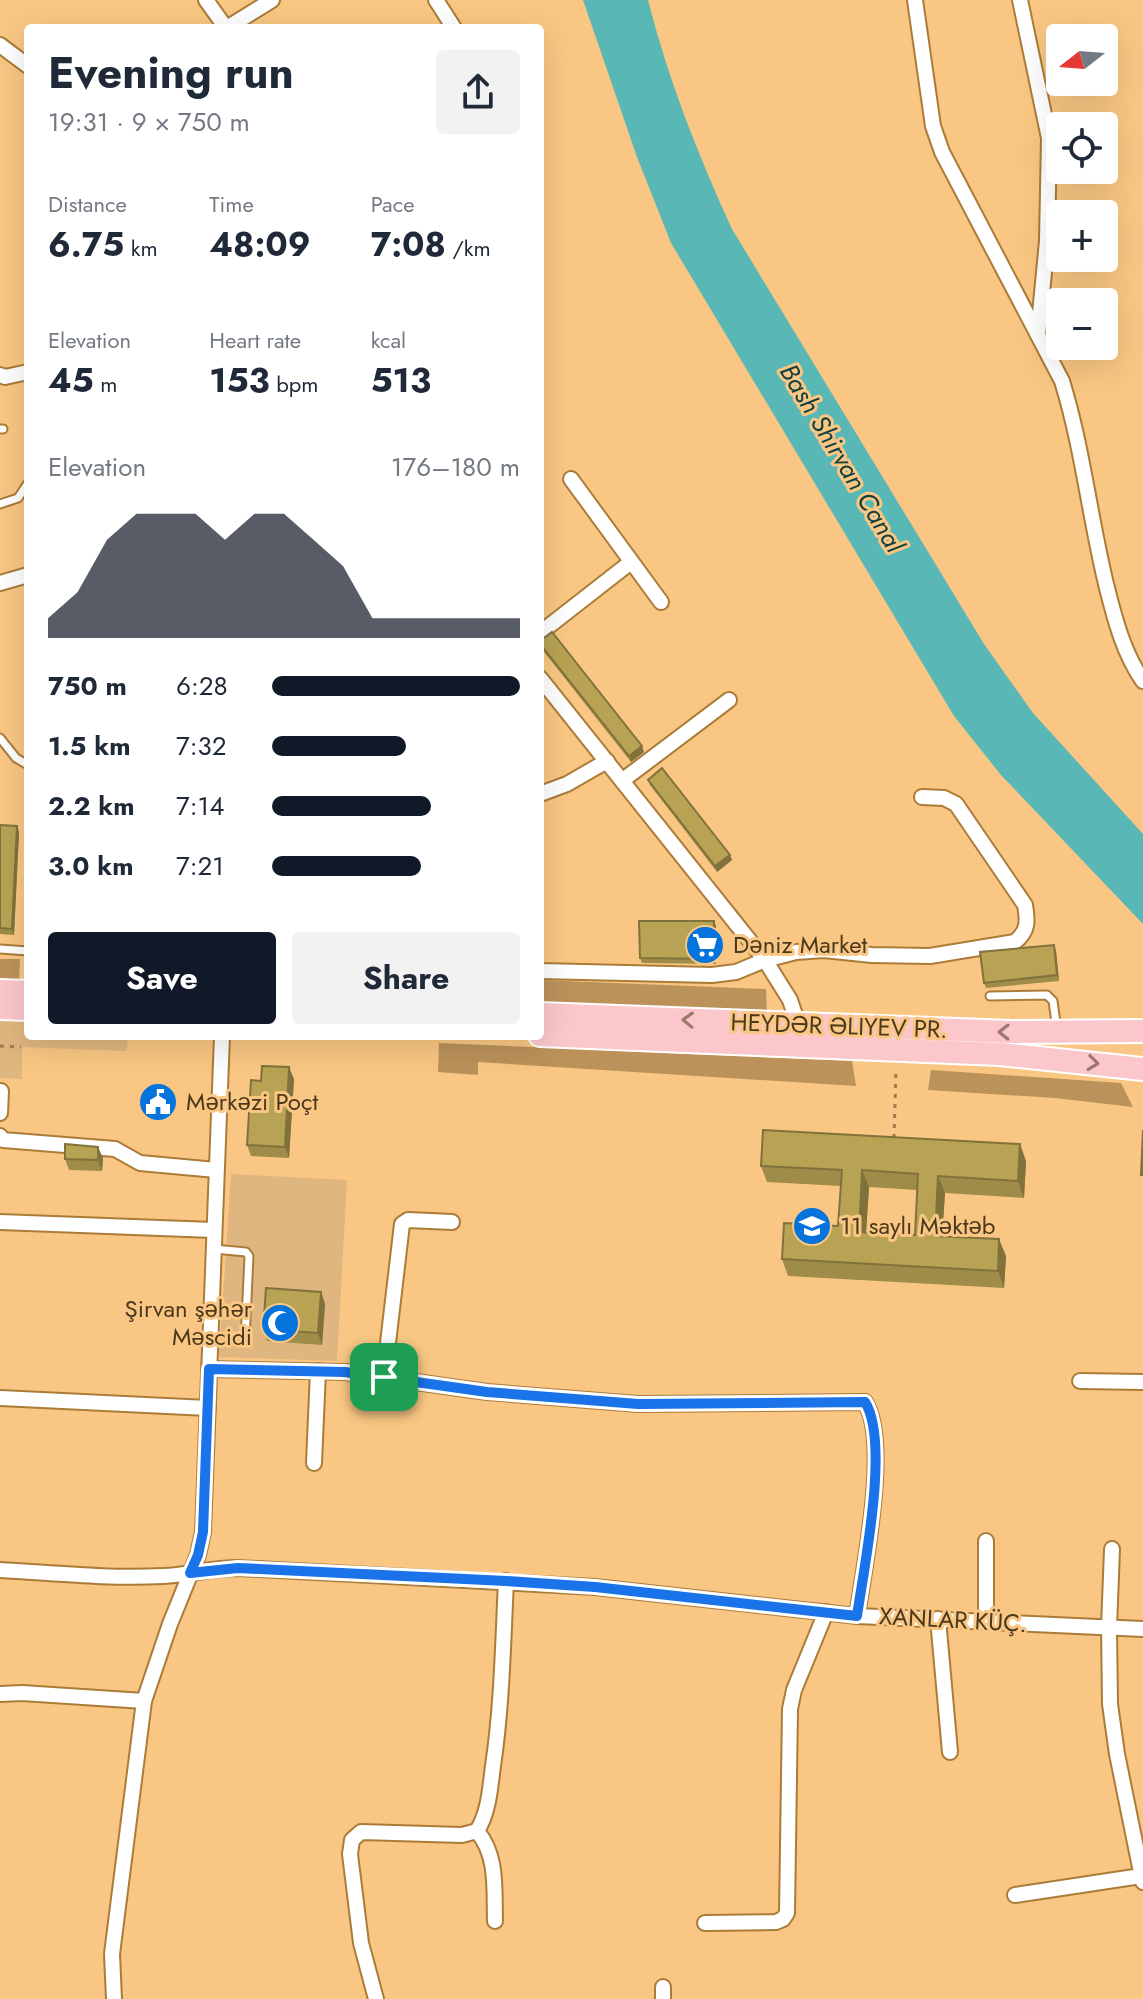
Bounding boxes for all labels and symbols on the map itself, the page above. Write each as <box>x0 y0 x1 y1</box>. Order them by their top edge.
north arrow <box>1046 24 1118 96</box>
water label: Bash Shirvan Canal <box>771 356 914 561</box>
supermarket icon: Dəniz Market <box>684 924 726 966</box>
place label: Dəniz Market <box>733 927 868 962</box>
street label: HEYDƏR ƏLIYEV PR. <box>730 1004 948 1047</box>
one-way arrow <box>681 1011 694 1028</box>
one-way arrow <box>997 1023 1010 1040</box>
one-way arrow <box>1086 1054 1100 1071</box>
public building icon: Mərkəzi Poçt <box>137 1081 179 1123</box>
place label: Mərkəzi Poçt <box>186 1084 318 1119</box>
school or university icon: 11 saylı Məktəb <box>791 1205 833 1247</box>
place label: 11 saylı Məktəb <box>840 1208 996 1243</box>
place label: Şirvan şəhər Məscidi <box>125 1291 253 1354</box>
mosque icon: Şirvan şəhər Məscidi <box>259 1302 301 1344</box>
pin <box>350 1343 418 1411</box>
street label: XANLAR KÜÇ. <box>878 1598 1028 1641</box>

